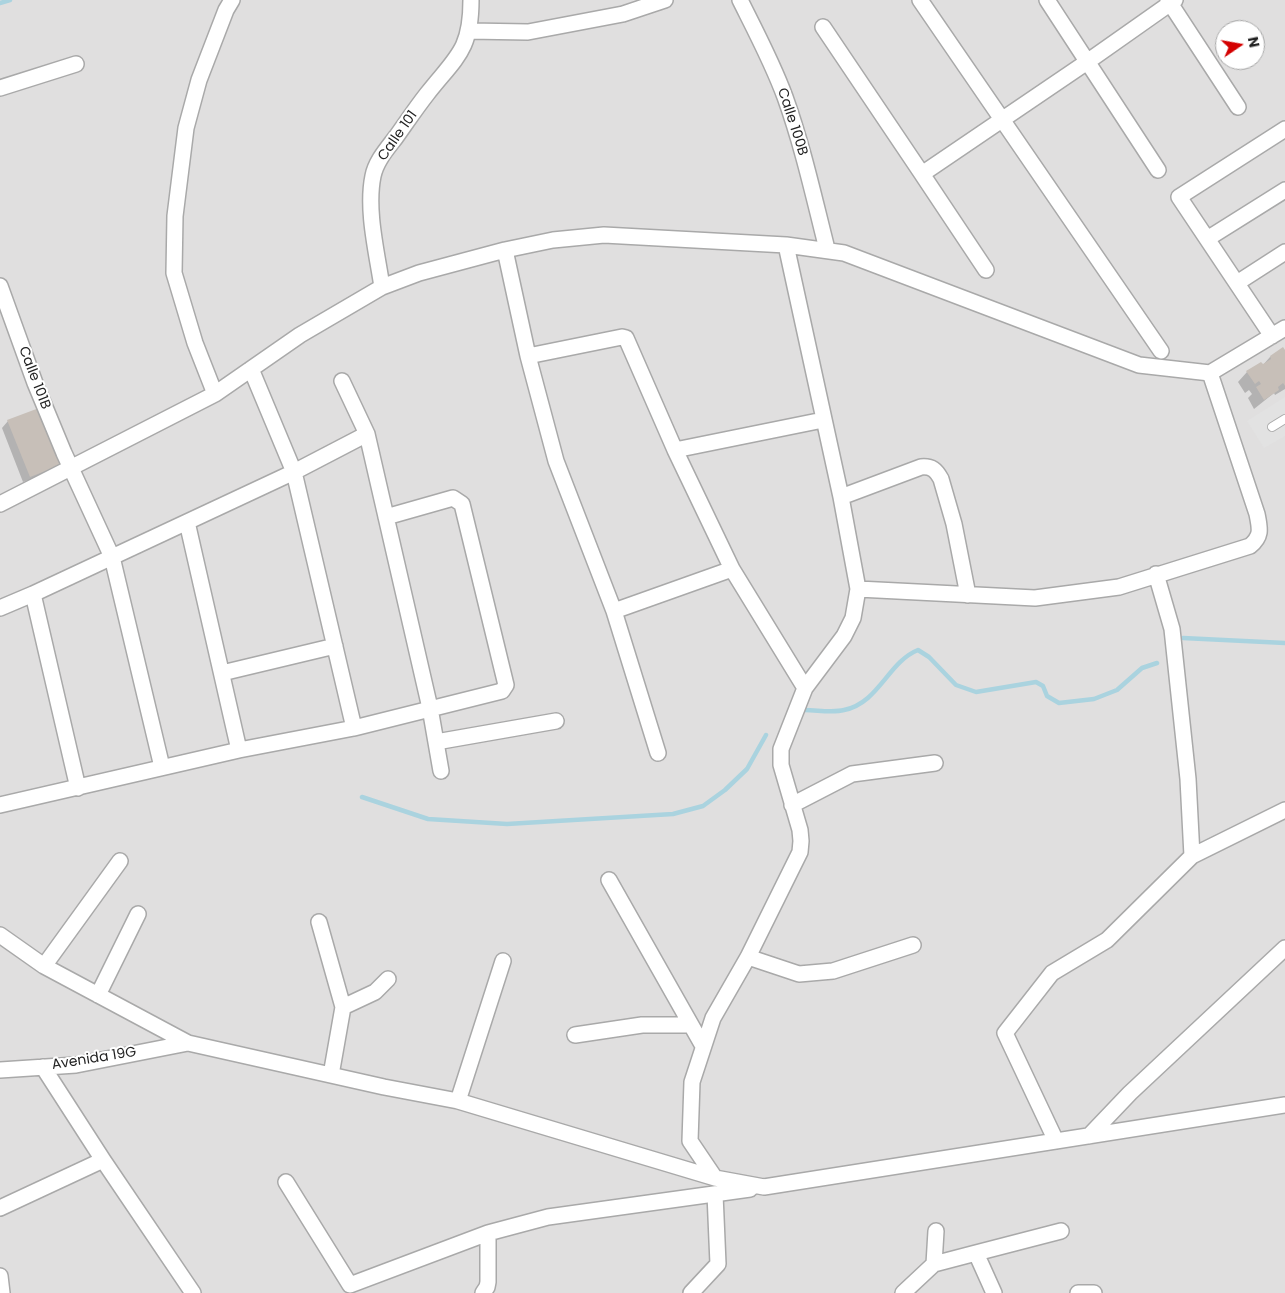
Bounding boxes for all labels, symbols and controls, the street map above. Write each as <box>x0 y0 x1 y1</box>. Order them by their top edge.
north arrow <box>1215 20 1265 70</box>
text: N <box>1243 35 1265 49</box>
street label: Calle 100B <box>773 86 811 158</box>
street label: Calle 101 <box>375 108 421 164</box>
street label: Calle 101B <box>14 344 54 412</box>
street label: Avenida 19G <box>51 1044 137 1074</box>

